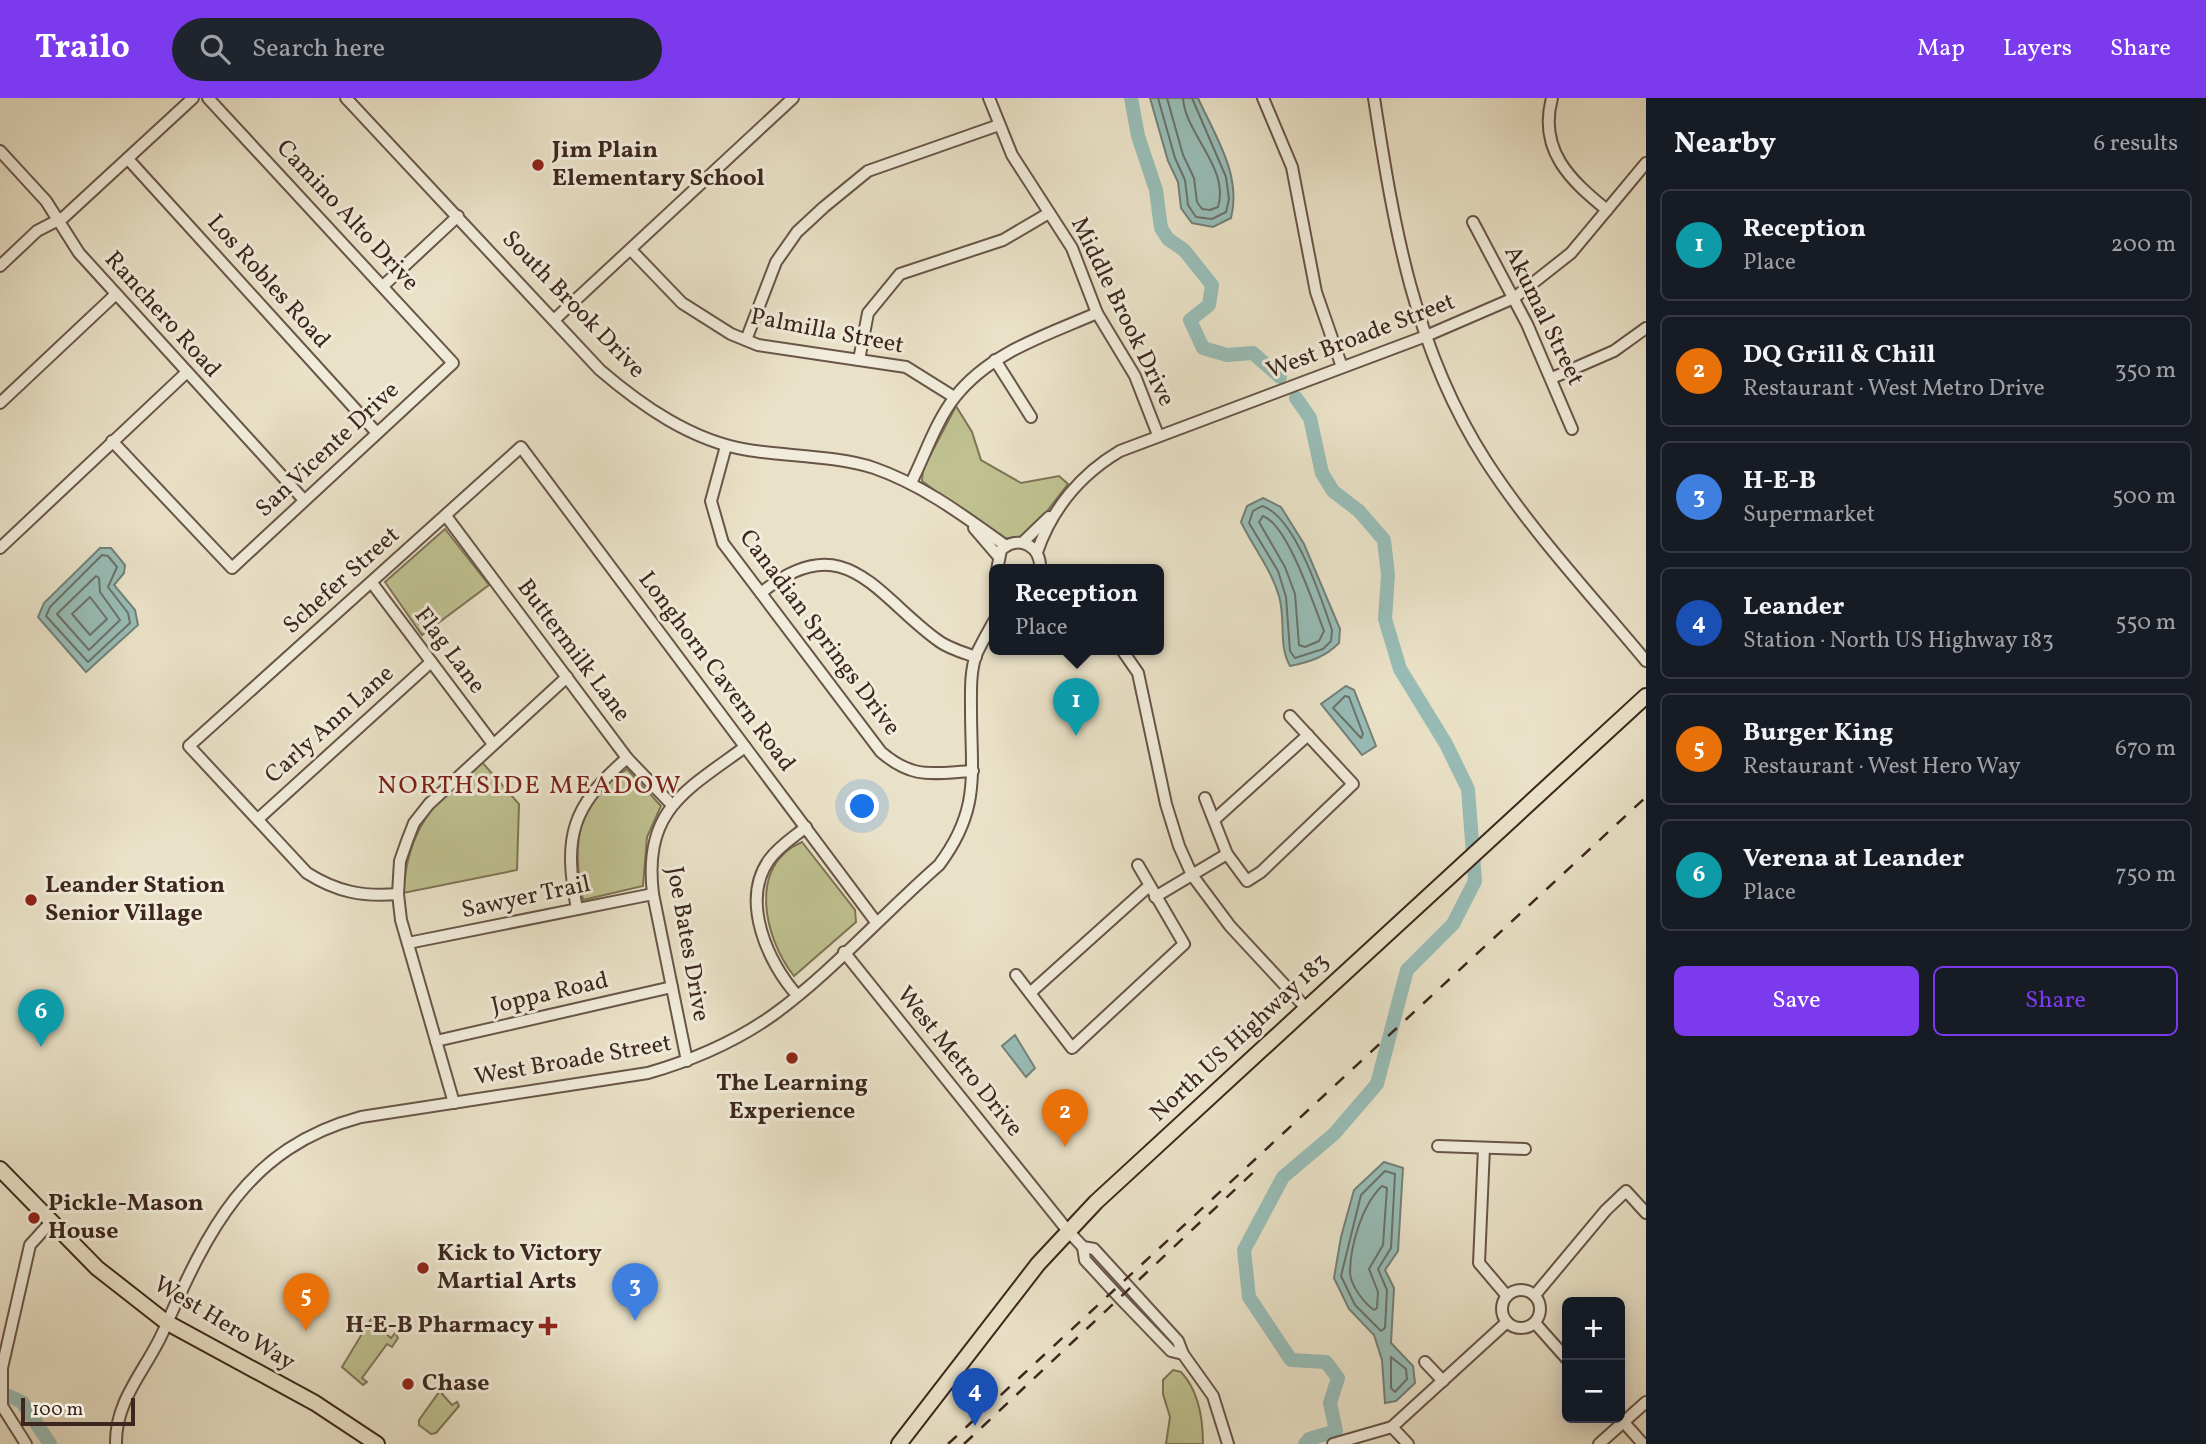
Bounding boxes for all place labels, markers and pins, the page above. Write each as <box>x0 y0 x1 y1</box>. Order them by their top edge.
place label: Jim Plain Elementary School <box>551 134 765 196</box>
marker: Jim Plain Elementary School <box>530 157 546 173</box>
pin: 1 <box>1053 678 1099 736</box>
place label: Leander Station Senior Village <box>45 869 225 931</box>
marker: Leander Station Senior Village <box>23 892 39 908</box>
pin: 6 <box>18 989 64 1047</box>
marker: The Learning Experience <box>784 1050 800 1066</box>
place label: The Learning Experience <box>716 1067 868 1129</box>
pin: 2 <box>1042 1089 1088 1147</box>
place label: Pickle-Mason House <box>48 1187 204 1249</box>
marker: Pickle-Mason House <box>26 1210 42 1226</box>
place label: Kick to Victory Martial Arts <box>437 1237 602 1299</box>
marker: Kick to Victory Martial Arts <box>415 1260 431 1276</box>
pin: 3 <box>612 1263 658 1321</box>
pin: 5 <box>283 1273 329 1331</box>
place label: H-E-B Pharmacy <box>345 1309 535 1343</box>
marker: H-E-B Pharmacy <box>540 1318 556 1334</box>
place label: Chase <box>422 1367 490 1401</box>
pin: 4 <box>952 1368 998 1426</box>
marker: Chase <box>400 1376 416 1392</box>

